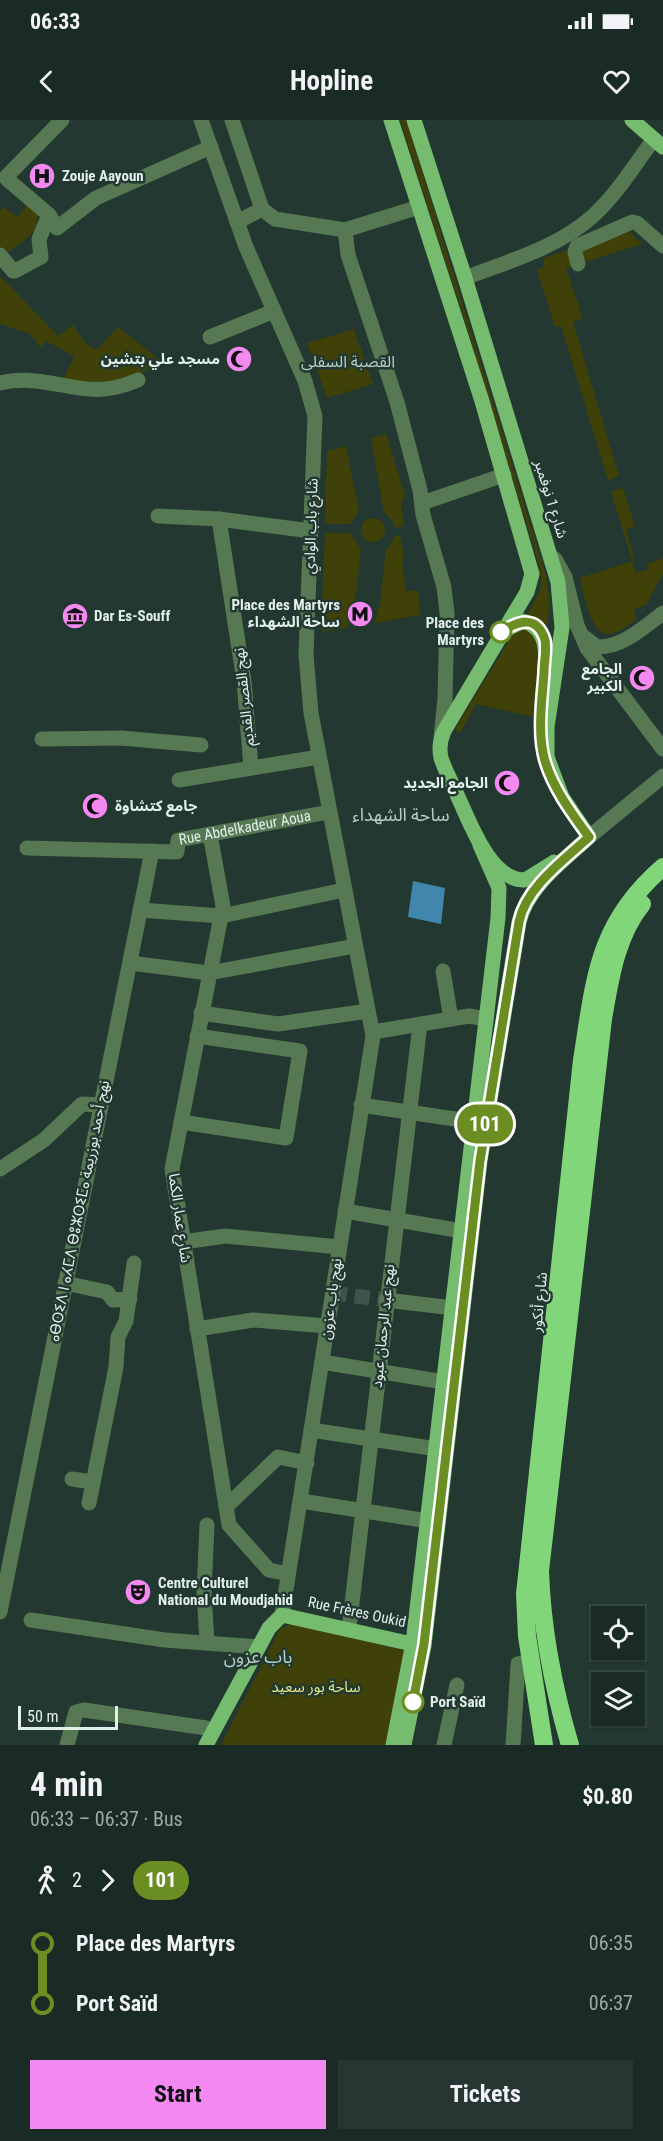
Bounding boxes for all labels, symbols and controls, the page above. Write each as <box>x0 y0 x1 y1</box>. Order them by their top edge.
text: 06:33 <box>30 9 81 34</box>
icon: back <box>30 65 63 98</box>
text: Hopline <box>290 65 373 97</box>
icon: heart <box>600 65 633 98</box>
hospital icon: Zouje Aayoun <box>27 161 57 191</box>
place label: Zouje Aayoun <box>62 167 144 185</box>
mosque icon: مسجد علي بتشين <box>224 344 254 374</box>
place label: مسجد علي بتشين <box>101 350 220 370</box>
district label: القصبة السفلى <box>301 352 395 371</box>
street label: شارع 1 نوفمبر <box>527 457 572 542</box>
street label: شارع باب الوادي <box>300 477 325 574</box>
place label: Place des Martyrs ساحة الشهداء <box>231 596 340 631</box>
metro station icon: Place des Martyrs ساحة الشهداء <box>345 599 375 629</box>
museum icon: Dar Es-Souff <box>60 601 90 631</box>
place label: Dar Es-Souff <box>94 607 170 625</box>
place label: Place des Martyrs <box>426 614 484 649</box>
marker: Place des Martyrs <box>490 621 512 643</box>
street label: نهج القصر القديم <box>230 646 261 747</box>
place label: الجامع الكبير <box>582 660 622 695</box>
mosque icon: الجامع الكبير <box>627 663 657 693</box>
mosque icon: الجامع الجديد <box>492 768 522 798</box>
place label: الجامع الجديد <box>403 774 488 794</box>
mosque icon: جامع كتشاوة <box>80 791 110 821</box>
place label: جامع كتشاوة <box>115 797 198 817</box>
district label: ساحة الشهداء <box>352 804 450 825</box>
street label: Rue Abdelkadeur Aoua <box>177 807 312 849</box>
street label: ⴰⴱⵔⵉⴷ ⵏ ⴰⵃⵎⴷ ⴱⵓⵣⵔⵉⵎⴰ نهج أحمد بوزريمة <box>45 1079 116 1344</box>
line badge: 101 <box>450 1104 520 1144</box>
text: 101 <box>469 1112 501 1136</box>
street label: شارع عمار الكما <box>162 1172 195 1265</box>
street label: نهج باب عزون <box>316 1257 349 1341</box>
street label: نهج عبد الرحمان عبود <box>368 1263 401 1389</box>
street label: شارع أنكور <box>527 1271 554 1334</box>
place label: Centre Culturel National du Moudjahid <box>158 1574 293 1609</box>
theatre icon: Centre Culturel National du Moudjahid <box>123 1577 153 1607</box>
street label: Rue Frères Oukid <box>306 1593 408 1631</box>
map controls <box>591 1606 645 1726</box>
button: locate <box>591 1606 645 1660</box>
district label: باب عزون <box>224 1646 292 1668</box>
button: layers <box>591 1672 645 1726</box>
park label: ساحة بور سعيد <box>272 1678 361 1696</box>
marker: Port Saïd <box>402 1691 424 1713</box>
place label: Port Saïd <box>430 1693 486 1711</box>
scale bar <box>18 1703 118 1730</box>
text: 50 m <box>27 1707 59 1726</box>
text: 4 min <box>30 1765 103 1804</box>
text: $0.80 <box>582 1784 633 1809</box>
text: 06:33 – 06:37 · Bus <box>30 1807 183 1831</box>
icon: walk <box>30 1864 63 1897</box>
icon: forward <box>91 1864 124 1897</box>
text: 2 <box>72 1868 82 1892</box>
text: 101 <box>145 1868 177 1892</box>
text: Place des Martyrs <box>76 1931 235 1956</box>
text: 06:35 <box>589 1931 633 1955</box>
text: Port Saïd <box>76 1991 158 2016</box>
text: 06:37 <box>589 1991 633 2015</box>
button: Start <box>30 2060 326 2129</box>
button: Tickets <box>338 2060 633 2129</box>

